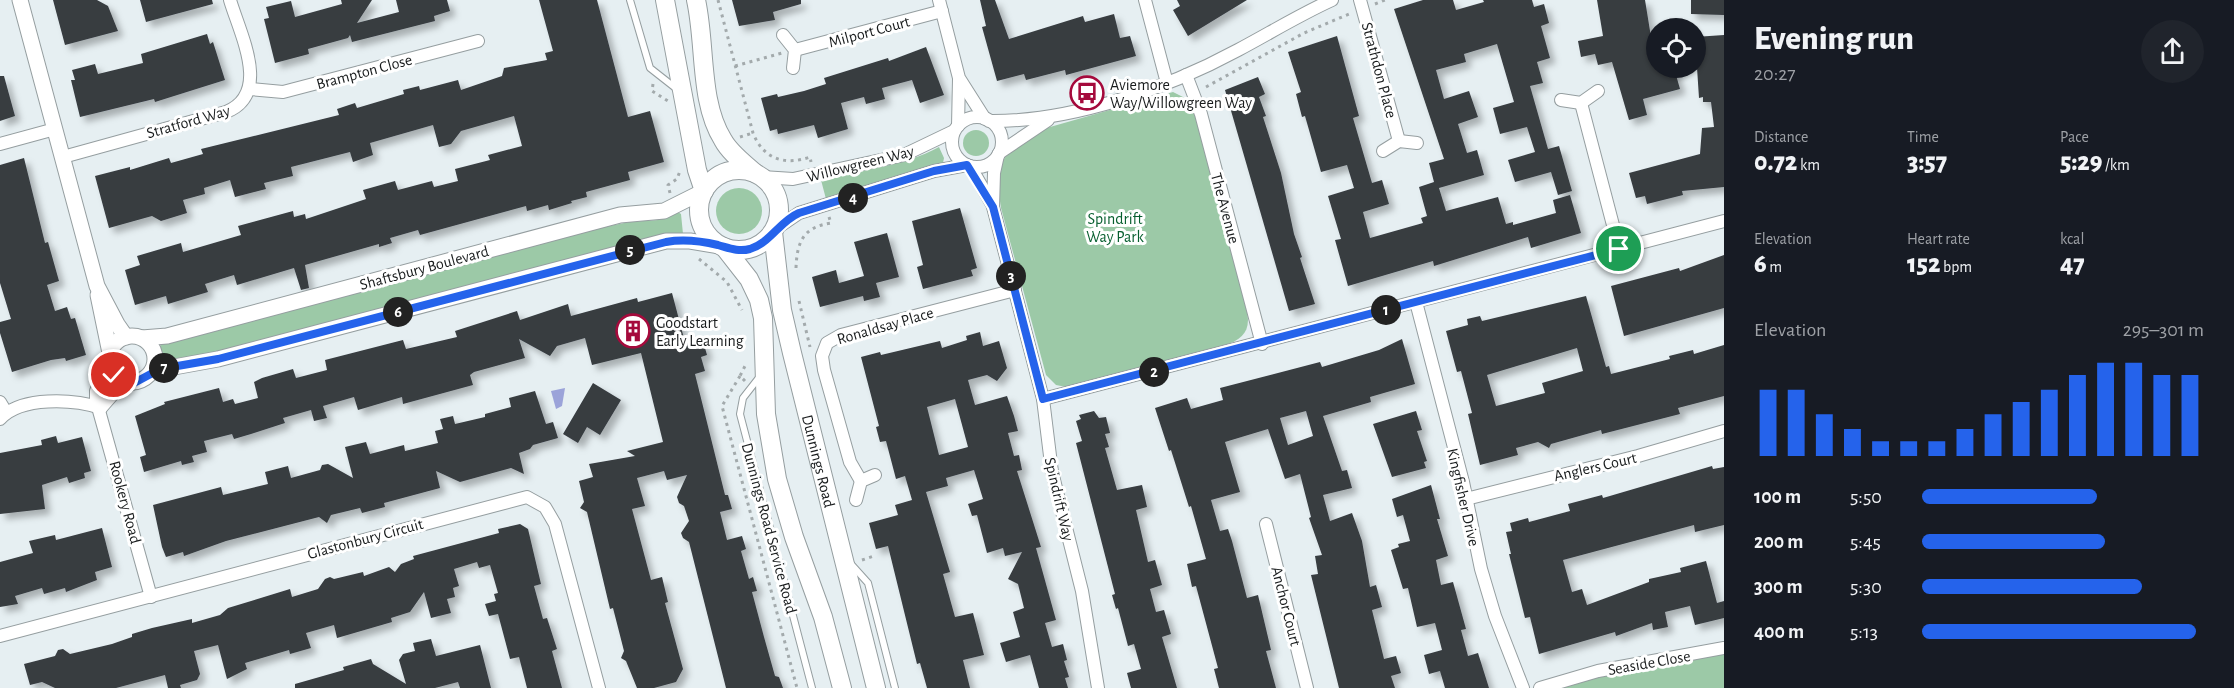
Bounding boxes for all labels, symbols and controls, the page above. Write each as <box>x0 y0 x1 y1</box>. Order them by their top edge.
street label: Milport Court <box>827 13 912 50</box>
map controls <box>1646 18 1706 78</box>
button: locate <box>1646 18 1706 78</box>
button: share <box>2141 20 2204 83</box>
street label: Strathdon Place <box>1359 21 1400 120</box>
text: Evening run <box>1754 23 1914 56</box>
street label: Brampton Close <box>315 51 414 92</box>
text: 20:27 <box>1754 64 1796 84</box>
bus stop icon: Aviemore Way/Willowgreen Way <box>1069 75 1105 111</box>
place label: Aviemore Way/Willowgreen Way <box>1110 77 1252 112</box>
street label: Stratford Way <box>145 102 232 142</box>
text: Distance <box>1754 129 1808 145</box>
text: Time <box>1907 129 1939 145</box>
text: Pace <box>2060 129 2089 145</box>
street label: Willowgreen Way <box>805 143 916 186</box>
text: 0.72 <box>1754 149 1797 175</box>
text: 3:57 <box>1907 149 1947 175</box>
text: 5:29 <box>2060 149 2102 175</box>
text: km <box>1797 157 1820 173</box>
text: /km <box>2102 157 2130 173</box>
street label: The Avenue <box>1208 171 1242 245</box>
pin: 4 <box>838 183 868 213</box>
text: 4 <box>849 190 857 206</box>
park label: Spindrift Way Park <box>1086 211 1145 246</box>
pin <box>1593 223 1644 274</box>
text: Elevation <box>1754 231 1812 247</box>
text: Heart rate <box>1907 231 1970 247</box>
text: kcal <box>2060 231 2084 247</box>
icon: arrive <box>1602 232 1635 265</box>
pin: 5 <box>615 235 645 265</box>
text: 5 <box>627 242 633 258</box>
street label: Shaftsbury Boulevard <box>358 243 491 294</box>
text: 6 <box>1754 251 1767 277</box>
text: 152 <box>1907 251 1940 277</box>
text: 47 <box>2060 251 2085 277</box>
text: m <box>1767 259 1782 275</box>
text: bpm <box>1940 259 1972 275</box>
pin: 3 <box>996 261 1026 291</box>
text: 3 <box>1008 268 1014 284</box>
pin: 1 <box>1371 295 1401 325</box>
pin: 6 <box>383 297 413 327</box>
text: 1 <box>1383 302 1389 318</box>
text: 6 <box>394 304 402 320</box>
street label: Ronaldsay Place <box>835 305 936 348</box>
building icon: Goodstart Early Learning <box>615 313 651 349</box>
place label: Goodstart Early Learning <box>656 315 744 350</box>
text: Elevation <box>1754 320 1826 340</box>
text: 295–301 m <box>2123 320 2204 340</box>
pin <box>88 349 139 400</box>
pin: 7 <box>149 353 179 383</box>
pin: 2 <box>1139 357 1169 387</box>
icon: check <box>97 358 130 391</box>
text: 7 <box>161 360 167 376</box>
text: 2 <box>1150 364 1158 380</box>
street label: Dunnings Road <box>799 413 837 509</box>
street label: Dunnings Road Service Road <box>738 441 800 615</box>
street label: Kingfisher Drive <box>1444 447 1482 548</box>
street label: Anglers Court <box>1552 450 1638 484</box>
street label: Spindrift Way <box>1041 456 1076 543</box>
street label: Rookery Road <box>105 459 144 546</box>
text: 100 m <box>1754 487 1801 507</box>
text: 5:50 <box>1850 487 1882 507</box>
street label: Glastonbury Circuit <box>306 516 425 563</box>
text: 200 m <box>1754 532 1803 552</box>
text: 5:45 <box>1850 532 1881 552</box>
street label: Anchor Court <box>1268 565 1304 648</box>
text: 300 m <box>1754 577 1803 597</box>
text: 5:30 <box>1850 577 1882 597</box>
text: 400 m <box>1754 622 1804 642</box>
text: 5:13 <box>1850 622 1878 642</box>
street label: Seaside Close <box>1607 648 1692 678</box>

